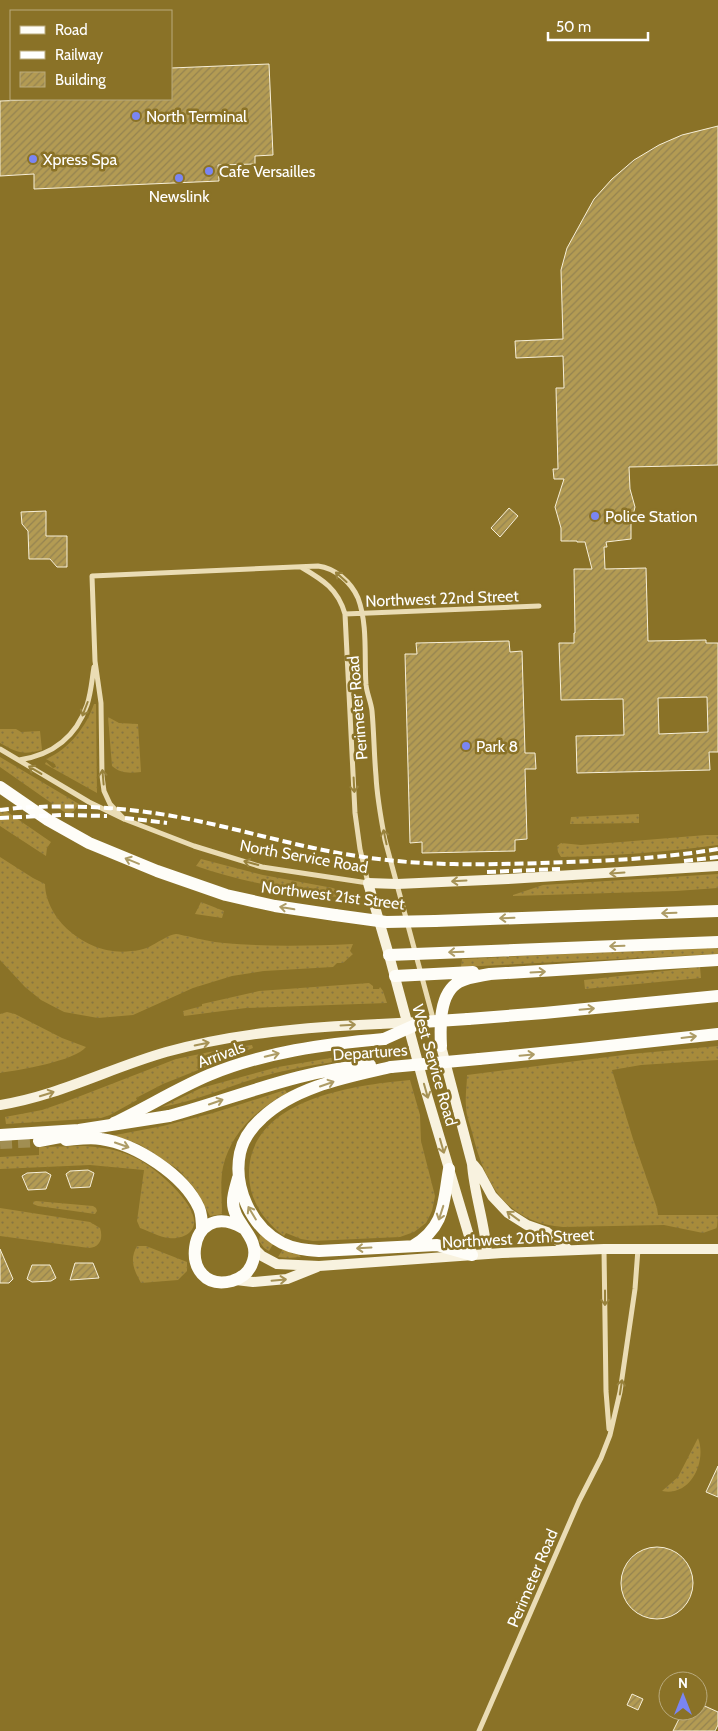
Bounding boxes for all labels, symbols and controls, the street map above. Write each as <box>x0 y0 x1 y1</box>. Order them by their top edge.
legend <box>10 10 172 100</box>
scale bar <box>548 10 648 42</box>
text: 50 m <box>556 18 591 36</box>
text: Road <box>55 21 88 39</box>
text: Railway <box>55 46 104 64</box>
text: Building <box>55 71 106 89</box>
place label: North Terminal <box>146 107 247 126</box>
marker: North Terminal <box>130 110 142 122</box>
place label: Xpress Spa <box>43 150 117 169</box>
marker: Xpress Spa <box>27 153 39 165</box>
place label: Cafe Versailles <box>219 162 316 181</box>
marker: Cafe Versailles <box>203 165 215 177</box>
marker: Newslink <box>173 172 185 184</box>
place label: Newslink <box>149 187 210 206</box>
place label: Police Station <box>605 507 697 526</box>
marker: Police Station <box>589 510 601 522</box>
one-way arrow <box>334 571 347 583</box>
street label: Northwest 22nd Street <box>365 586 520 611</box>
street label: Perimeter Road <box>343 655 372 761</box>
one-way arrow <box>80 701 89 716</box>
place label: Park 8 <box>476 737 518 756</box>
marker: Park 8 <box>460 740 472 752</box>
one-way arrow <box>28 765 43 775</box>
one-way arrow <box>98 769 108 785</box>
one-way arrow <box>349 777 358 793</box>
one-way arrow <box>380 829 389 845</box>
street label: North Service Road <box>238 836 370 877</box>
one-way arrow <box>124 856 140 865</box>
one-way arrow <box>243 858 259 868</box>
one-way arrow <box>609 868 625 877</box>
street label: Northwest 21st Street <box>260 877 406 914</box>
one-way arrow <box>451 877 467 886</box>
one-way arrow <box>279 903 295 912</box>
one-way arrow <box>662 908 678 917</box>
one-way arrow <box>499 914 515 923</box>
one-way arrow <box>609 941 626 951</box>
one-way arrow <box>449 947 465 957</box>
one-way arrow <box>530 967 546 977</box>
street label: West Service Road <box>408 1002 461 1128</box>
one-way arrow <box>578 1004 594 1014</box>
one-way arrow <box>340 1021 356 1030</box>
one-way arrow <box>681 1032 697 1042</box>
street label: Arrivals <box>195 1037 248 1072</box>
one-way arrow <box>193 1039 209 1048</box>
street label: Departures <box>332 1040 408 1065</box>
one-way arrow <box>264 1050 280 1059</box>
one-way arrow <box>519 1050 535 1059</box>
one-way arrow <box>318 1079 334 1088</box>
one-way arrow <box>421 1083 431 1099</box>
one-way arrow <box>39 1088 55 1098</box>
one-way arrow <box>207 1097 223 1106</box>
one-way arrow <box>438 1137 448 1153</box>
one-way arrow <box>113 1141 129 1150</box>
one-way arrow <box>436 1205 446 1221</box>
one-way arrow <box>246 1207 256 1221</box>
one-way arrow <box>506 1211 520 1221</box>
street label: Northwest 20th Street <box>441 1225 595 1252</box>
one-way arrow <box>356 1244 372 1253</box>
one-way arrow <box>270 1275 286 1285</box>
one-way arrow <box>600 1290 610 1306</box>
one-way arrow <box>616 1380 626 1396</box>
street label: Perimeter Road <box>503 1526 562 1630</box>
north arrow <box>658 1671 708 1721</box>
text: N <box>678 1674 688 1692</box>

